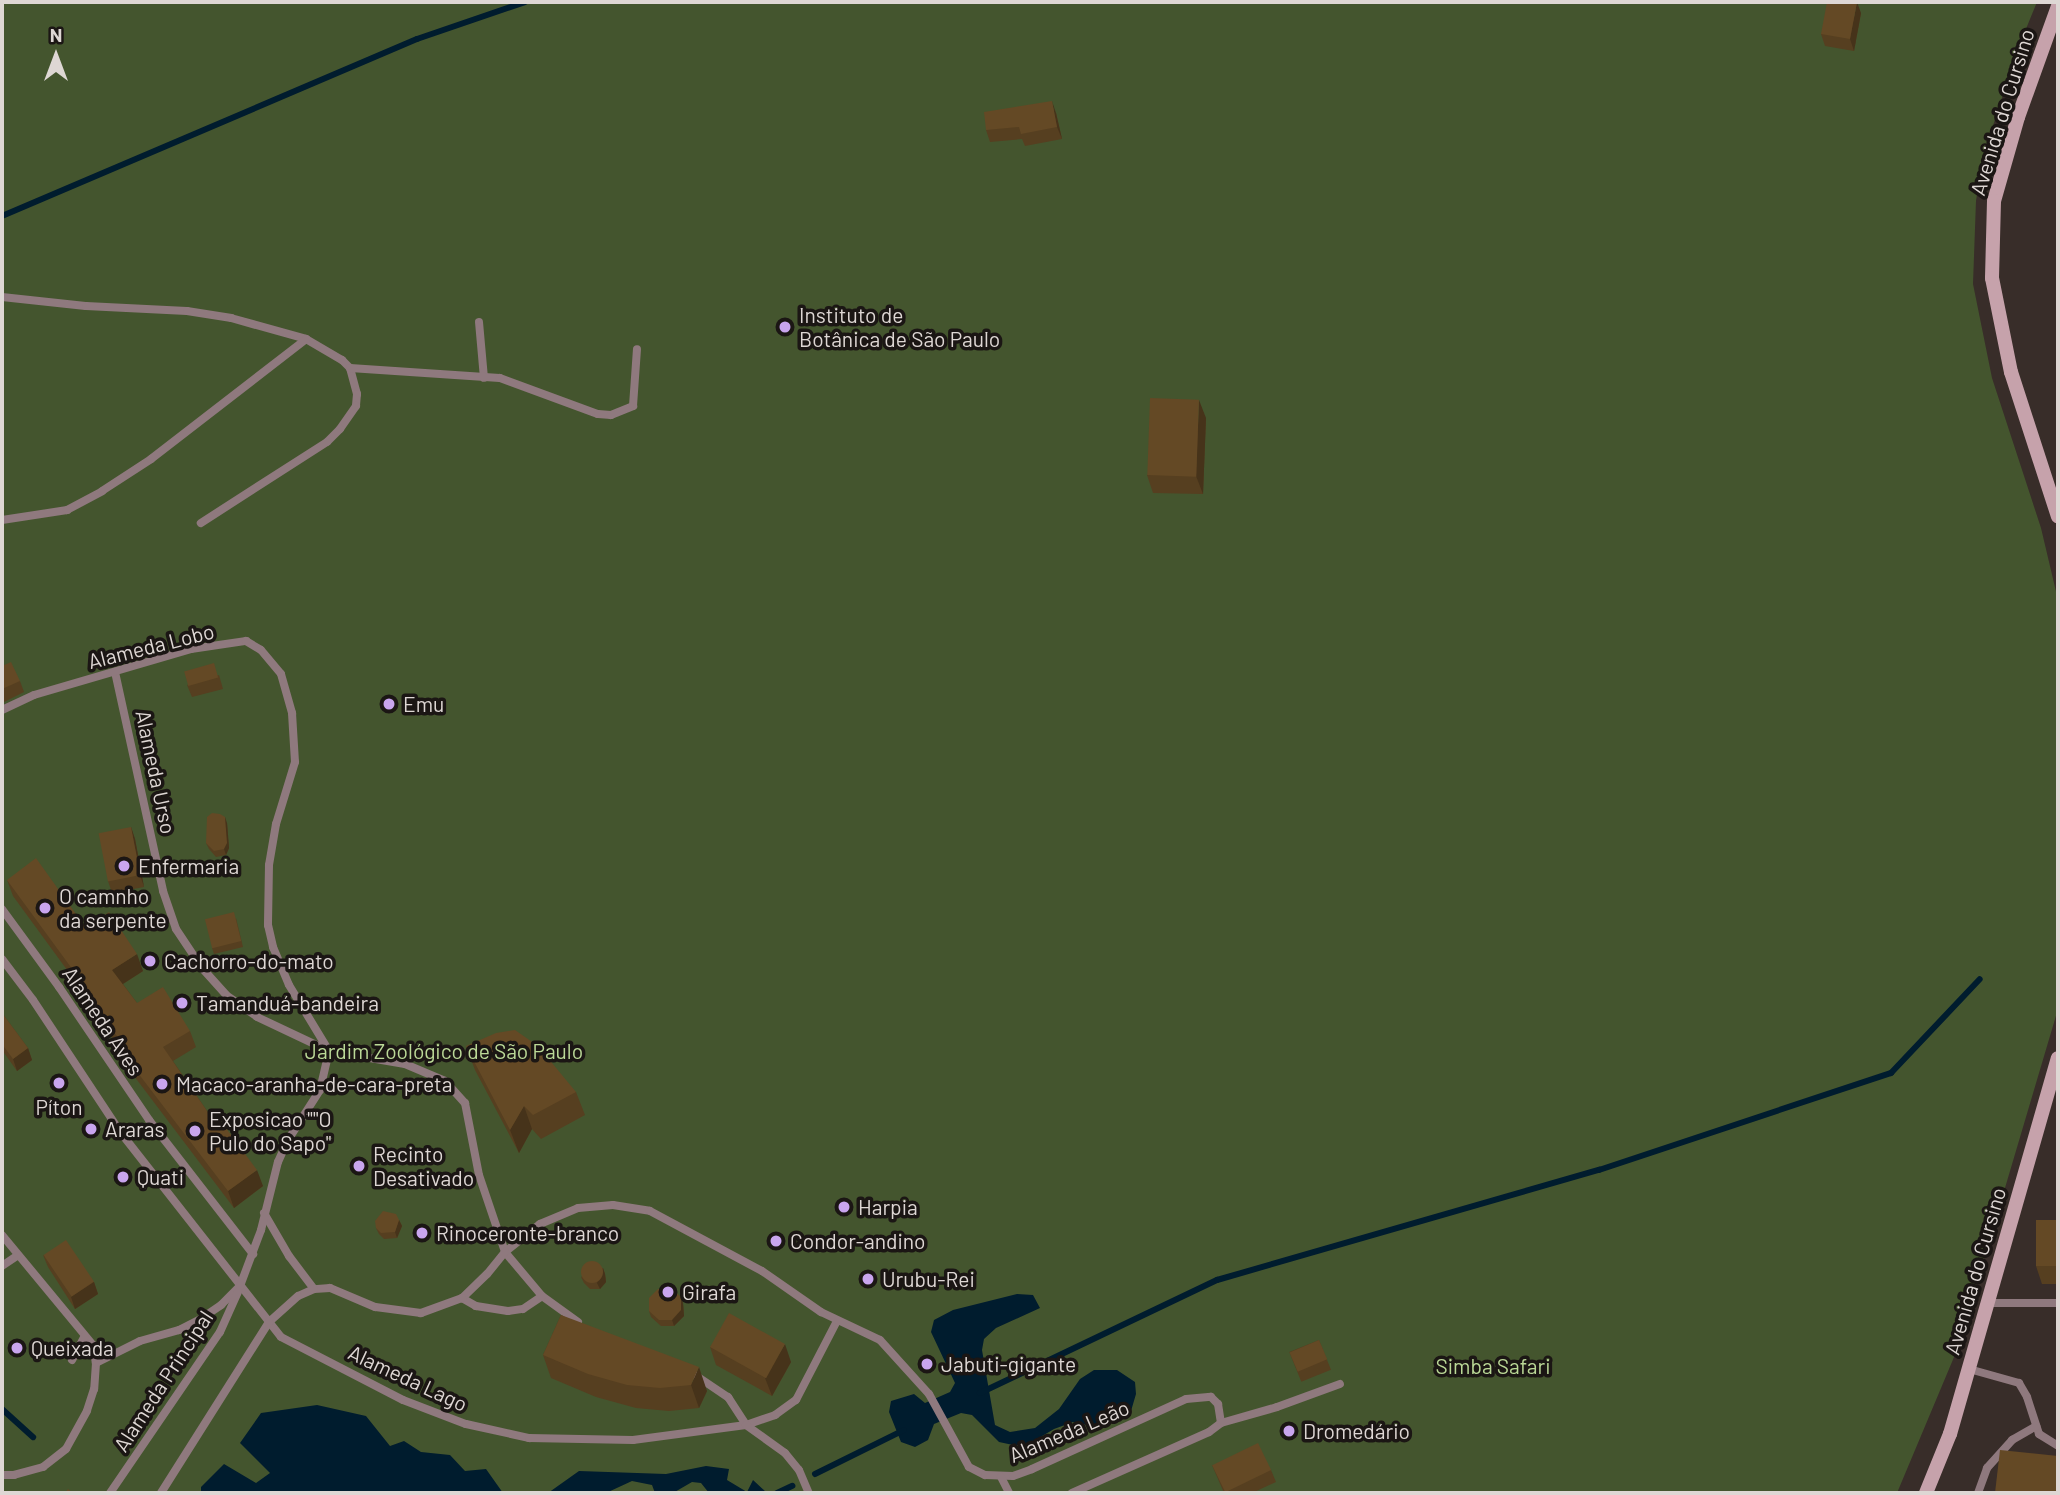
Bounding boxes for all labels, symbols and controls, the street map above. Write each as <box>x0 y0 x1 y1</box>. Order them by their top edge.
north arrow <box>21 21 91 91</box>
text: N <box>50 23 62 46</box>
street label: Avenida do Cursino <box>1965 26 2039 198</box>
place label: Instituto de Botânica de São Paulo <box>799 302 1000 352</box>
marker: Instituto de Botânica de São Paulo <box>777 319 793 335</box>
street label: Alameda Lobo <box>85 618 217 674</box>
place label: Emu <box>403 691 444 717</box>
marker: Emu <box>381 696 397 712</box>
street label: Alameda Urso <box>131 708 181 836</box>
place label: Enfermaria <box>138 853 239 879</box>
marker: Enfermaria <box>116 858 132 874</box>
place label: O camnho da serpente <box>59 883 167 933</box>
marker: O camnho da serpente <box>37 900 53 916</box>
place label: Cachorro-do-mato <box>164 948 334 974</box>
marker: Cachorro-do-mato <box>142 953 158 969</box>
street label: Alameda Aves <box>57 962 149 1080</box>
place label: Tamanduá-bandeira <box>196 990 379 1016</box>
marker: Tamanduá-bandeira <box>174 995 190 1011</box>
park label: Jardim Zoológico de São Paulo <box>305 1038 583 1064</box>
place label: Macaco-aranha-de-cara-preta <box>176 1071 452 1097</box>
marker: Píton <box>51 1075 67 1091</box>
marker: Macaco-aranha-de-cara-preta <box>154 1076 170 1092</box>
place label: Píton <box>36 1094 82 1120</box>
place label: Exposicao ""O Pulo do Sapo" <box>209 1106 331 1156</box>
place label: Araras <box>105 1116 165 1142</box>
marker: Araras <box>83 1121 99 1137</box>
marker: Exposicao ""O Pulo do Sapo" <box>187 1123 203 1139</box>
place label: Recinto Desativado <box>373 1141 474 1191</box>
marker: Recinto Desativado <box>351 1158 367 1174</box>
place label: Quati <box>137 1164 184 1190</box>
marker: Quati <box>115 1169 131 1185</box>
street label: Avenida do Cursino <box>1939 1184 2011 1358</box>
place label: Harpia <box>858 1194 918 1220</box>
marker: Harpia <box>836 1199 852 1215</box>
place label: Rinoceronte-branco <box>436 1220 619 1246</box>
marker: Rinoceronte-branco <box>414 1225 430 1241</box>
place label: Condor-andino <box>790 1228 925 1254</box>
marker: Condor-andino <box>768 1233 784 1249</box>
place label: Urubu-Rei <box>882 1266 975 1292</box>
marker: Urubu-Rei <box>860 1271 876 1287</box>
place label: Girafa <box>682 1279 736 1305</box>
marker: Girafa <box>660 1284 676 1300</box>
street label: Alameda Principal <box>108 1306 218 1456</box>
place label: Queixada <box>31 1335 114 1361</box>
street label: Alameda Lago <box>344 1339 472 1417</box>
marker: Queixada <box>9 1340 25 1356</box>
place label: Jabuti-gigante <box>941 1351 1076 1377</box>
park label: Simba Safari <box>1435 1353 1551 1379</box>
marker: Jabuti-gigante <box>919 1356 935 1372</box>
street label: Alameda Leão <box>1005 1394 1133 1468</box>
place label: Dromedário <box>1303 1418 1410 1444</box>
marker: Dromedário <box>1281 1423 1297 1439</box>

